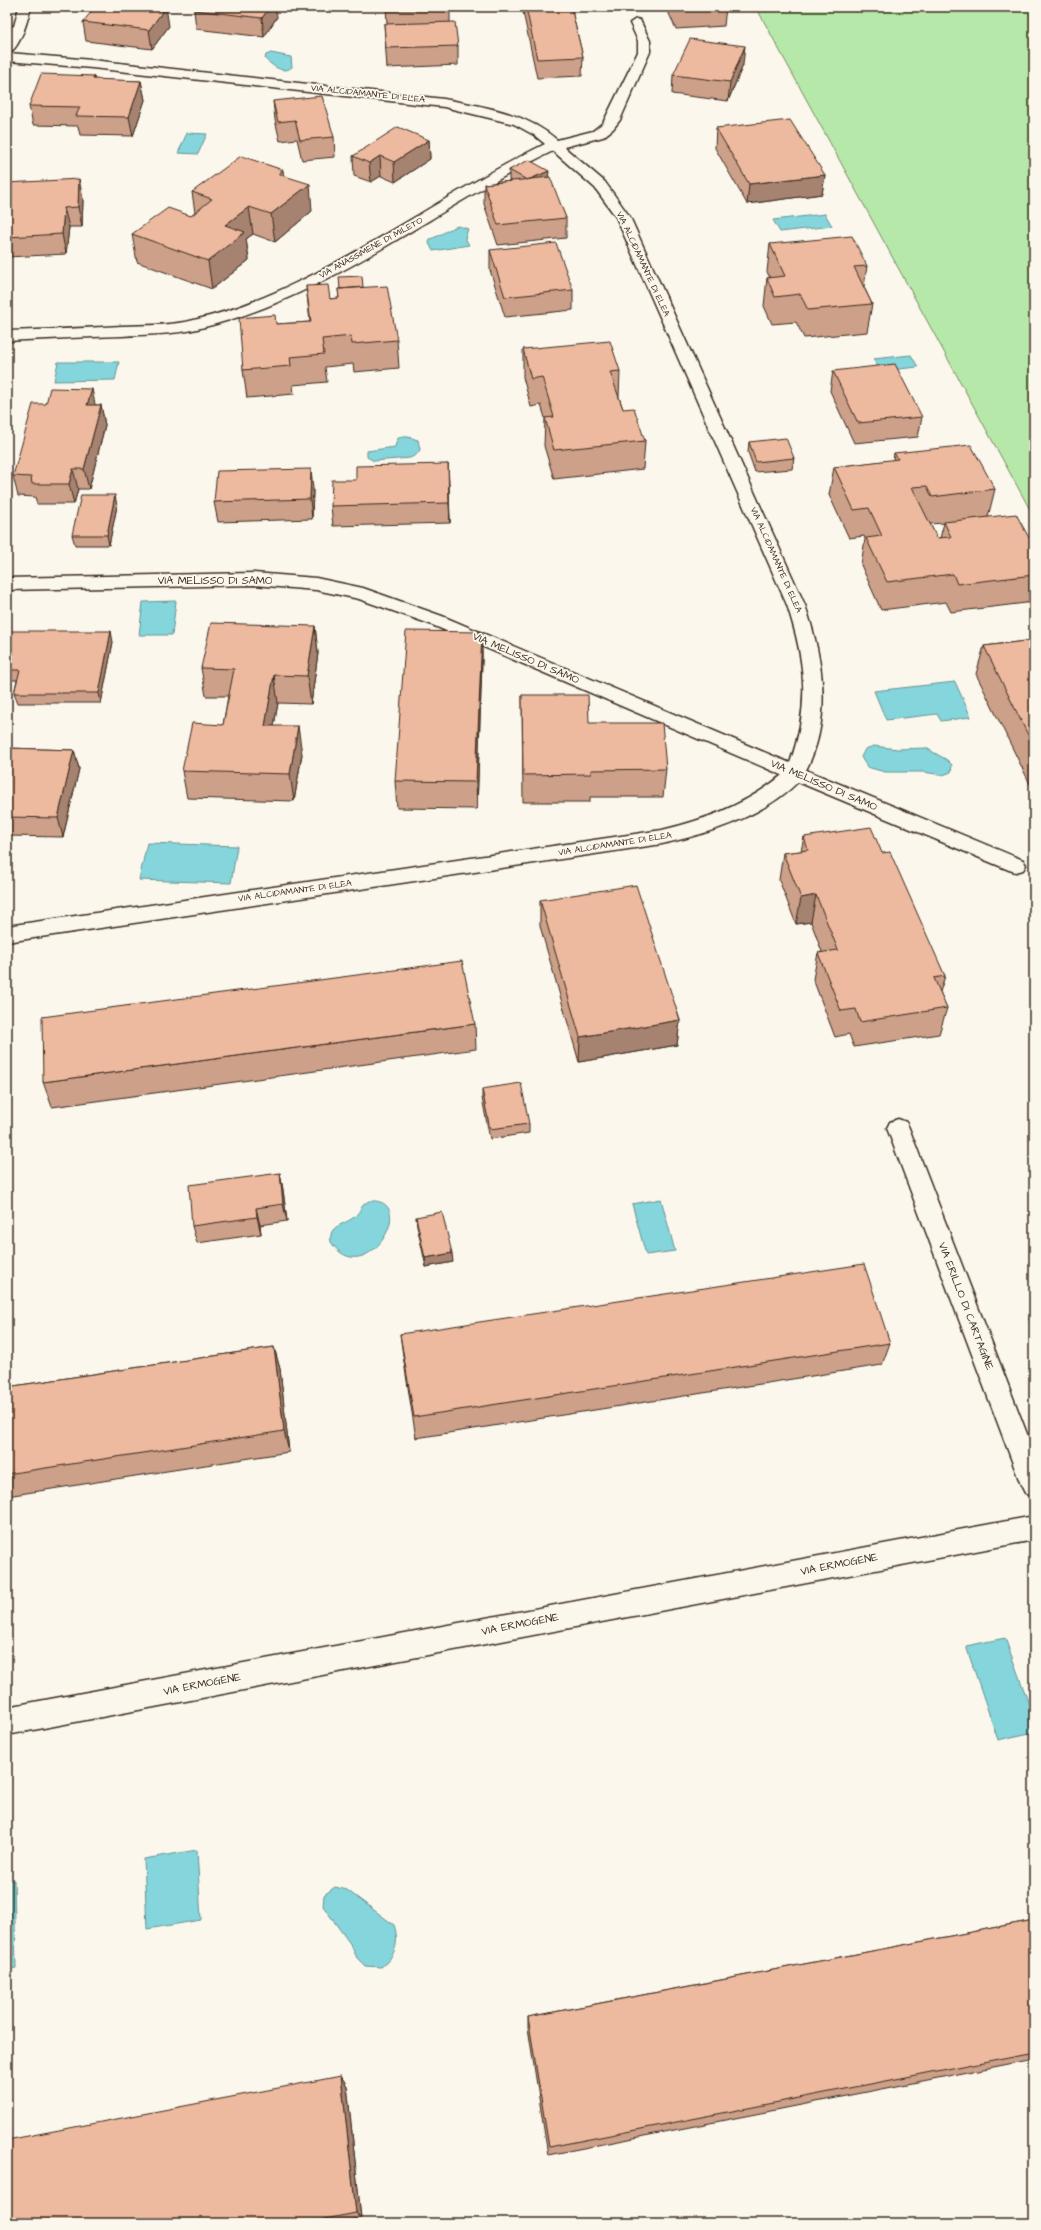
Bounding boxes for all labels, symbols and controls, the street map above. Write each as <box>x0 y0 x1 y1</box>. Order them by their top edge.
street label: VIA ALCIDAMANTE DI ELEA <box>310 82 426 106</box>
street label: VIA ALCIDAMANTE DI ELEA <box>613 209 673 319</box>
street label: VIA ANASSIMENE DI MILETO <box>317 214 425 282</box>
street label: VIA ALCIDAMANTE DI ELEA <box>747 505 805 615</box>
street label: VIA MELISSO DI SAMO <box>158 573 273 588</box>
street label: VIA MELISSO DI SAMO <box>470 629 582 688</box>
street label: VIA MELISSO DI SAMO <box>768 756 880 815</box>
street label: VIA ALCIDAMANTE DI ELEA <box>557 829 673 859</box>
street label: VIA ALCIDAMANTE DI ELEA <box>237 877 353 905</box>
street label: VIA ERILLO DI CARTAGINE <box>935 1240 997 1372</box>
street label: VIA ERMOGENE <box>799 1549 879 1579</box>
street label: VIA ERMOGENE <box>480 1609 560 1639</box>
street label: VIA ERMOGENE <box>162 1669 242 1699</box>

